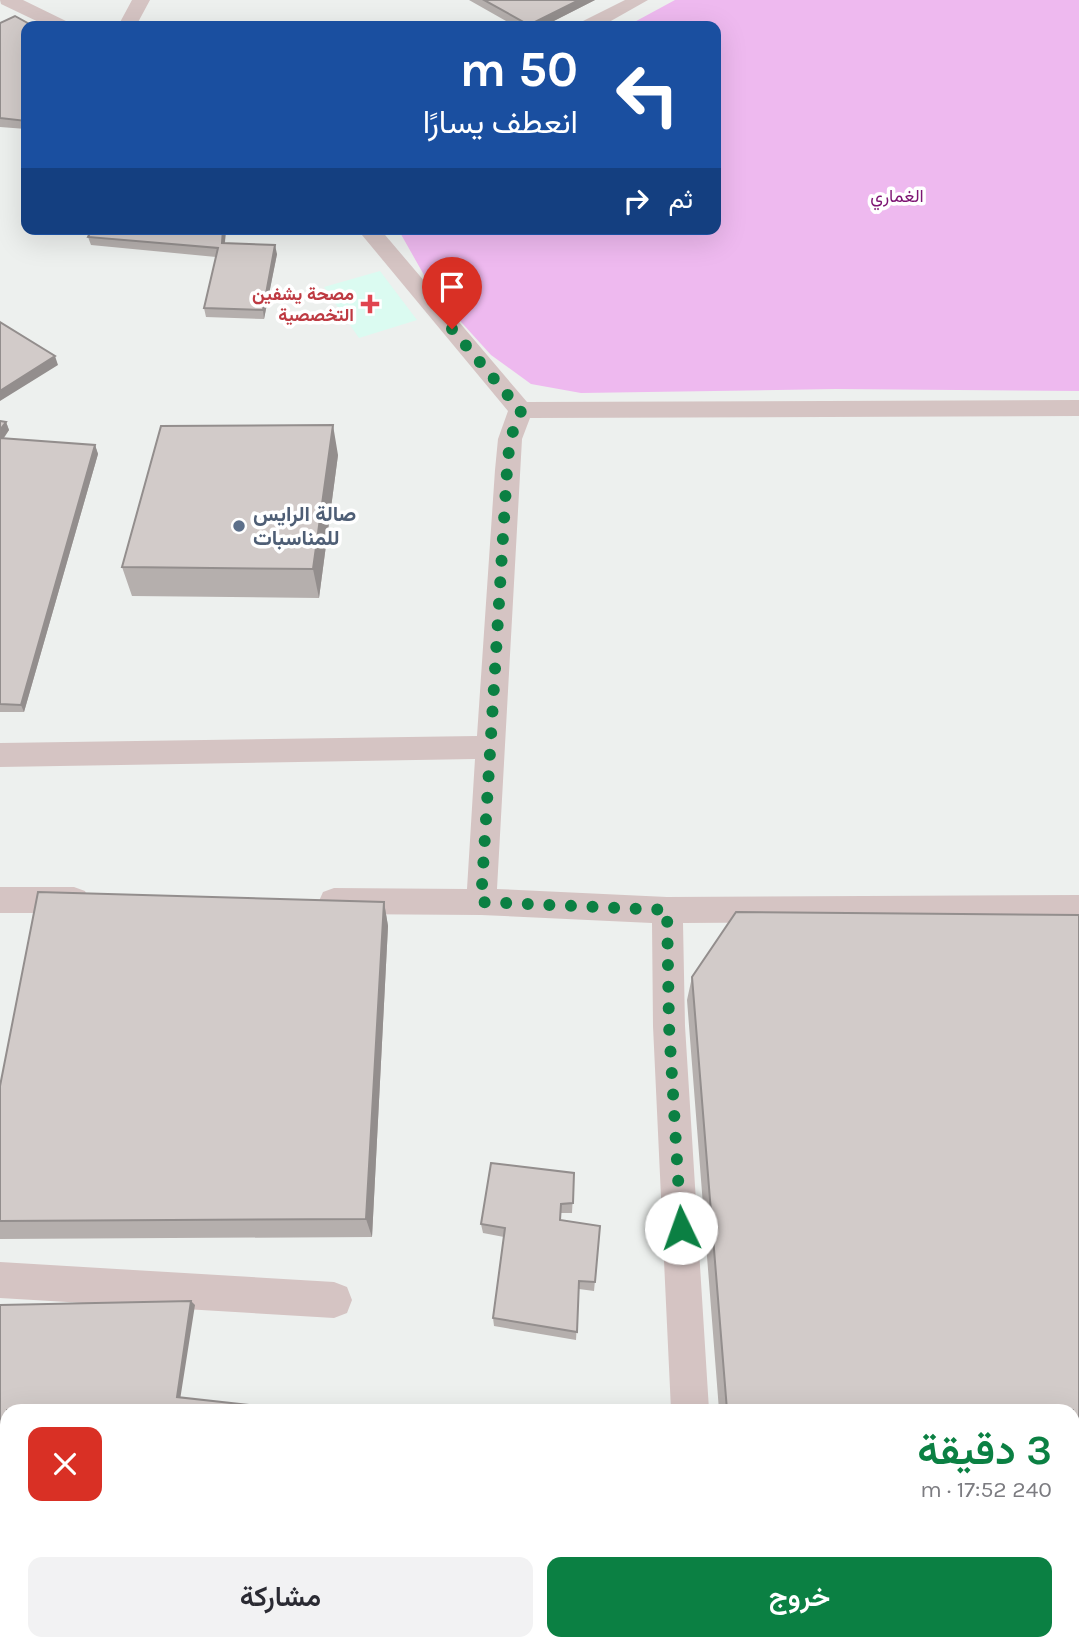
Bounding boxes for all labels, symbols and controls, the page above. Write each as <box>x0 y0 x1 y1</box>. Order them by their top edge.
text: 50 m <box>460 41 578 98</box>
icon: left <box>602 49 693 140</box>
text: انعطف يسارًا <box>423 104 578 141</box>
icon: right <box>617 182 655 220</box>
text: ثم <box>669 184 693 215</box>
park label: الغماري <box>870 185 924 211</box>
pin <box>422 257 482 329</box>
icon: arrive <box>433 268 471 306</box>
place label: مصحة يشفين التخصصية <box>252 283 354 326</box>
marker: مصحة يشفين التخصصية <box>360 294 380 314</box>
place label: صالة الرايس للمناسبات <box>253 502 356 550</box>
marker: صالة الرايس للمناسبات <box>231 518 247 534</box>
position arrow <box>644 1191 718 1265</box>
text: 3 دقيقة <box>917 1425 1052 1475</box>
button: close <box>28 1427 102 1501</box>
text: 240 m · 17:52 <box>920 1476 1052 1503</box>
button: مشاركة <box>28 1557 533 1637</box>
button: خروج <box>547 1557 1052 1637</box>

